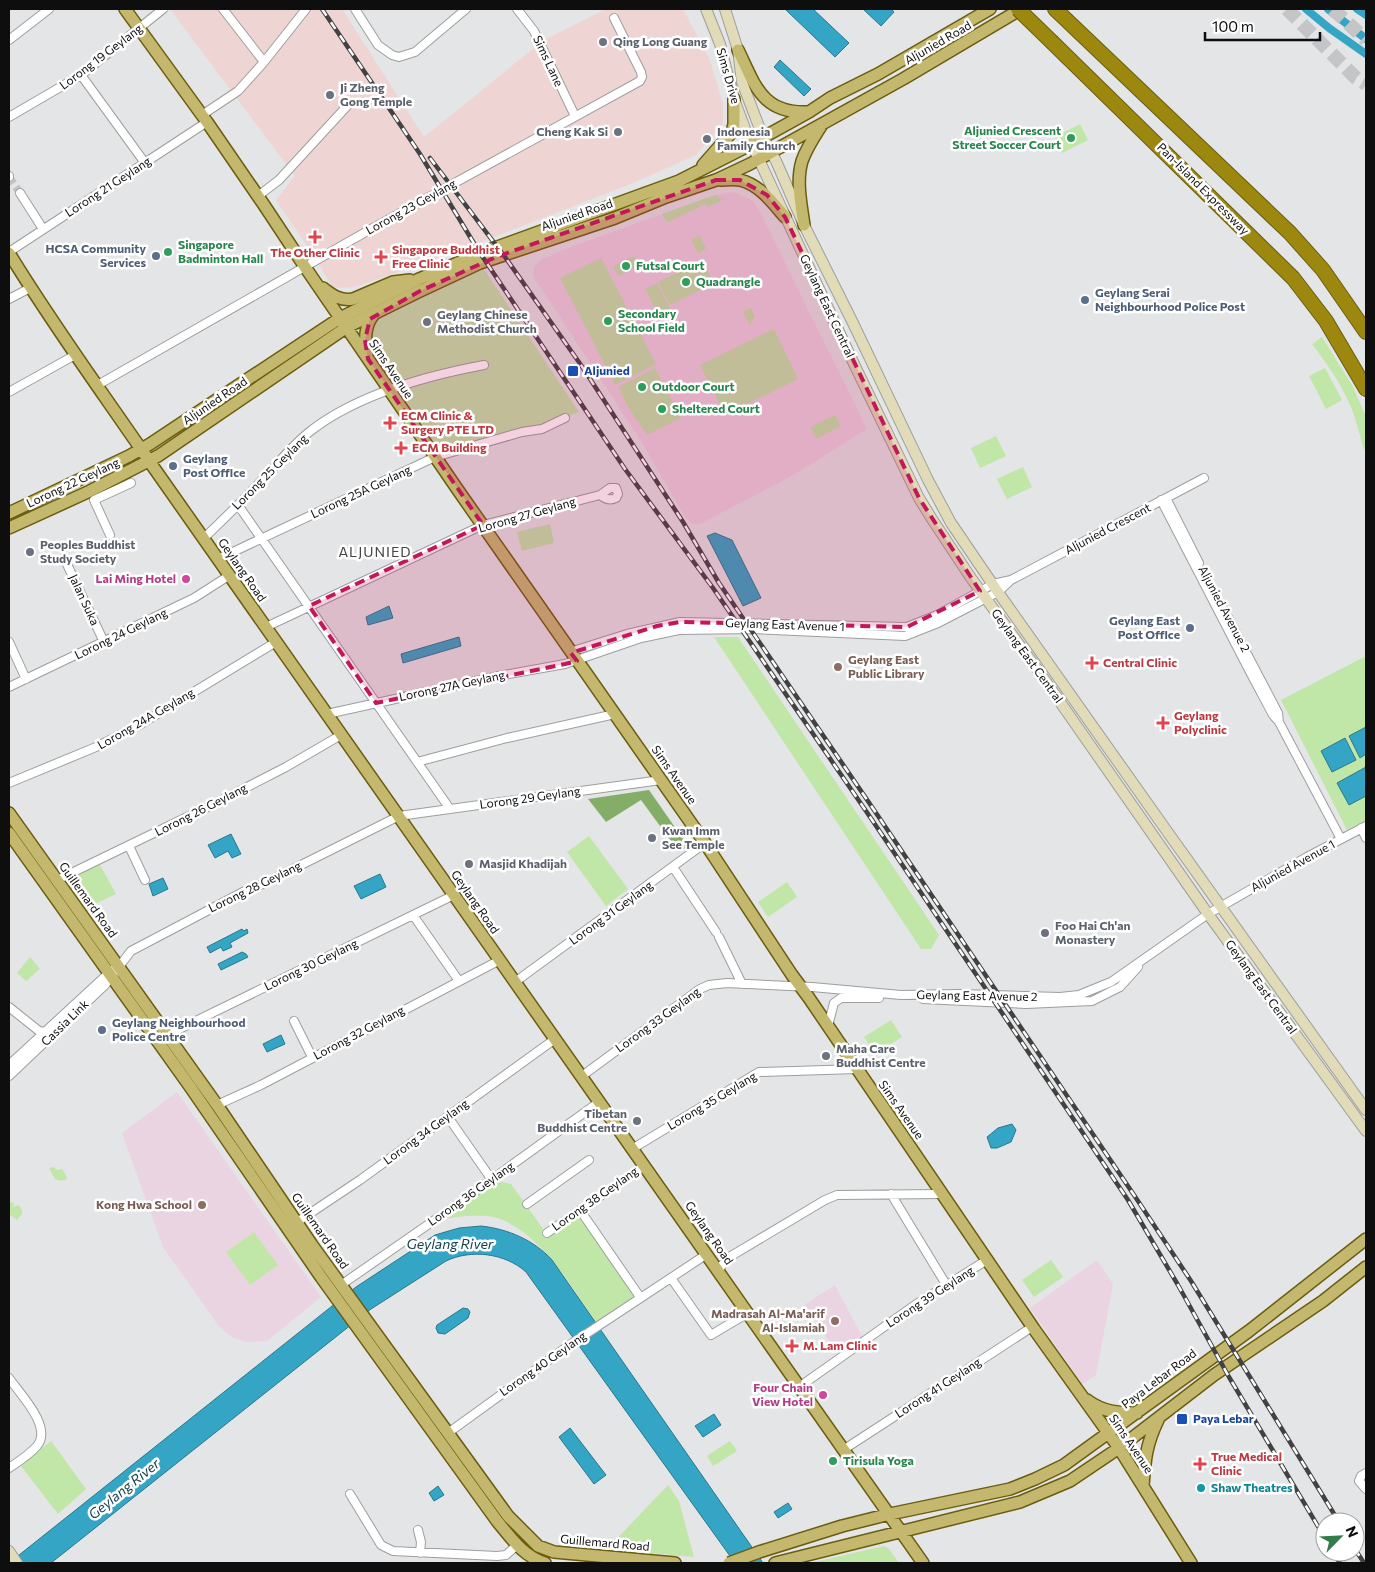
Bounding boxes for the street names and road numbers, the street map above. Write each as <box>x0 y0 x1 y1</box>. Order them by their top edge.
street label: Aljunied Road <box>902 17 973 67</box>
street label: Lorong 19 Geylang <box>56 20 145 92</box>
street label: Sims Lane <box>531 33 567 88</box>
street label: Sims Drive <box>714 46 744 105</box>
street label: Pan-Island Expressway <box>1155 139 1253 237</box>
street label: Lorong 21 Geylang <box>62 153 153 219</box>
street label: Lorong 23 Geylang <box>363 175 459 237</box>
street label: Aljunied Road <box>539 195 614 233</box>
street label: Geylang East Central <box>798 252 858 360</box>
street label: Sims Avenue <box>367 336 417 401</box>
street label: Aljunied Road <box>180 373 249 427</box>
street label: Lorong 25 Geylang <box>229 430 310 512</box>
street label: Lorong 22 Geylang <box>24 454 122 510</box>
street label: Lorong 25A Geylang <box>308 461 413 521</box>
street label: Lorong 27 Geylang <box>476 493 577 535</box>
street label: Aljunied Crescent <box>1062 500 1153 557</box>
street label: Geylang Road <box>216 535 270 604</box>
street label: Aljunied Avenue 2 <box>1196 563 1254 654</box>
street label: Jalan Suka <box>66 572 103 628</box>
street label: Lorong 24 Geylang <box>72 604 170 662</box>
street label: Geylang East Central <box>989 606 1067 705</box>
street label: Geylang East Avenue 1 <box>725 615 845 633</box>
street label: Lorong 27A Geylang <box>398 667 506 703</box>
street label: Lorong 24A Geylang <box>95 684 197 752</box>
street label: Sims Avenue <box>649 742 700 806</box>
street label: Lorong 26 Geylang <box>152 780 249 838</box>
street label: Lorong 29 Geylang <box>479 783 582 811</box>
street label: Aljunied Avenue 1 <box>1248 836 1337 894</box>
street label: Lorong 28 Geylang <box>206 857 304 915</box>
street label: Guillemard Road <box>57 859 121 940</box>
street label: Geylang Road <box>449 867 503 936</box>
street label: Lorong 31 Geylang <box>566 877 655 947</box>
street label: Lorong 30 Geylang <box>262 935 360 993</box>
street label: Geylang East Central <box>1223 937 1301 1036</box>
street label: Lorong 33 Geylang <box>612 983 703 1055</box>
street label: Geylang East Avenue 2 <box>916 987 1038 1003</box>
street label: Cassia Link <box>38 996 91 1048</box>
street label: Lorong 32 Geylang <box>311 1002 407 1062</box>
street label: Lorong 35 Geylang <box>664 1068 759 1132</box>
street label: Sims Avenue <box>876 1077 927 1141</box>
street label: Lorong 34 Geylang <box>380 1095 471 1167</box>
street label: Lorong 36 Geylang <box>425 1158 517 1228</box>
street label: Lorong 38 Geylang <box>549 1163 641 1233</box>
street label: Guillemard Road <box>289 1190 352 1271</box>
street label: Geylang Road <box>683 1198 737 1267</box>
street label: Lorong 39 Geylang <box>883 1262 976 1330</box>
street label: Lorong 40 Geylang <box>496 1328 589 1398</box>
street label: Paya Lebar Road <box>1118 1345 1199 1411</box>
street label: Lorong 41 Geylang <box>892 1354 983 1420</box>
street label: Sims Avenue <box>1107 1411 1157 1476</box>
street label: Guillemard Road <box>560 1531 650 1553</box>

